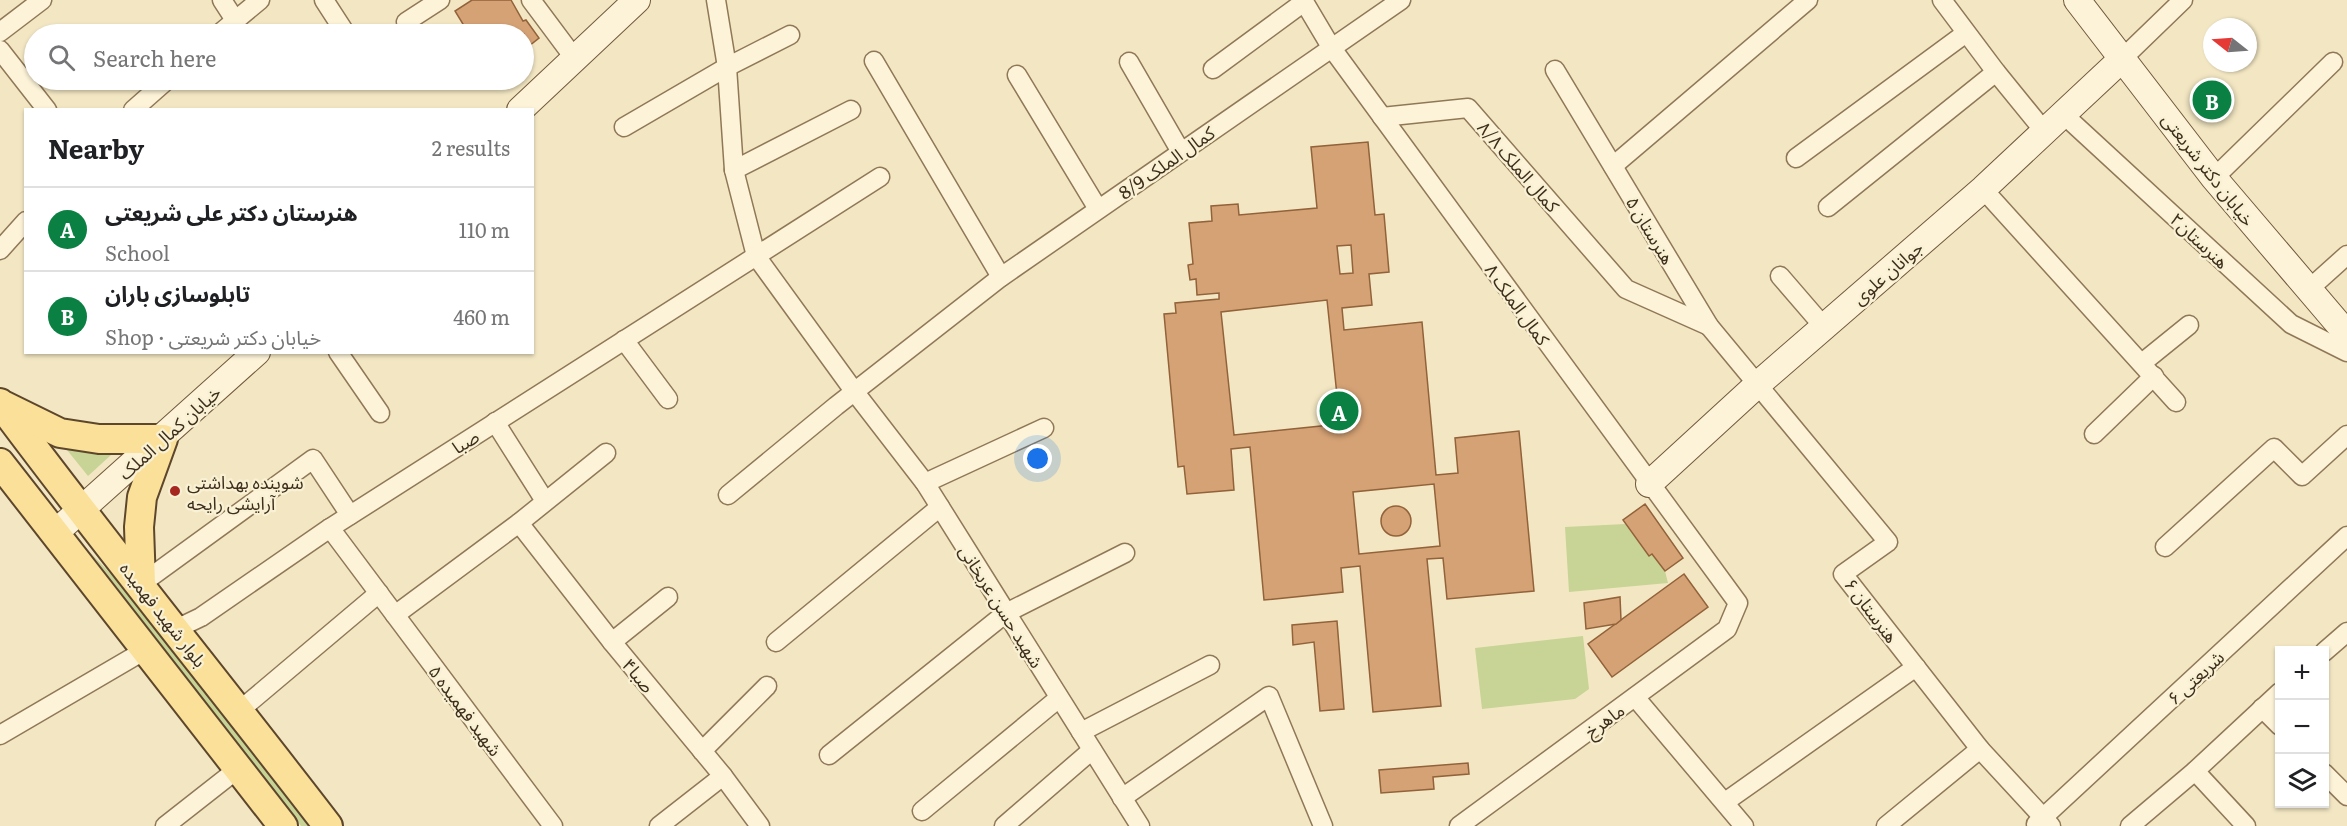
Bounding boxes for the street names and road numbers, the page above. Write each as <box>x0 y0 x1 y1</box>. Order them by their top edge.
street label: خیابان دکتر شریعتی <box>2156 107 2262 231</box>
street label: کمال الملک ۸/۸ <box>1472 114 1567 218</box>
street label: کمال الملک 8/9 <box>1112 118 1220 205</box>
street label: هنرستان ۵ <box>1620 191 1682 269</box>
street label: هنرستان۲ <box>2165 206 2235 274</box>
street label: جوانان علوی <box>1846 234 1928 310</box>
street label: کمال الملک ۸ <box>1479 257 1557 351</box>
street label: خیابان کمال الملک <box>112 378 226 486</box>
street label: صبا <box>446 422 484 460</box>
street label: شهید حسن عربخانی <box>953 539 1051 673</box>
street label: بلوار شهید فهمیده <box>114 555 214 673</box>
street label: هنرستان ۶ <box>1839 572 1905 648</box>
street label: شریعتی ۶ <box>2160 643 2230 711</box>
street label: صبا۴ <box>616 652 662 698</box>
street label: شهید فهمیده ۵ <box>423 659 509 761</box>
street label: ماهرخ <box>1578 696 1630 745</box>

